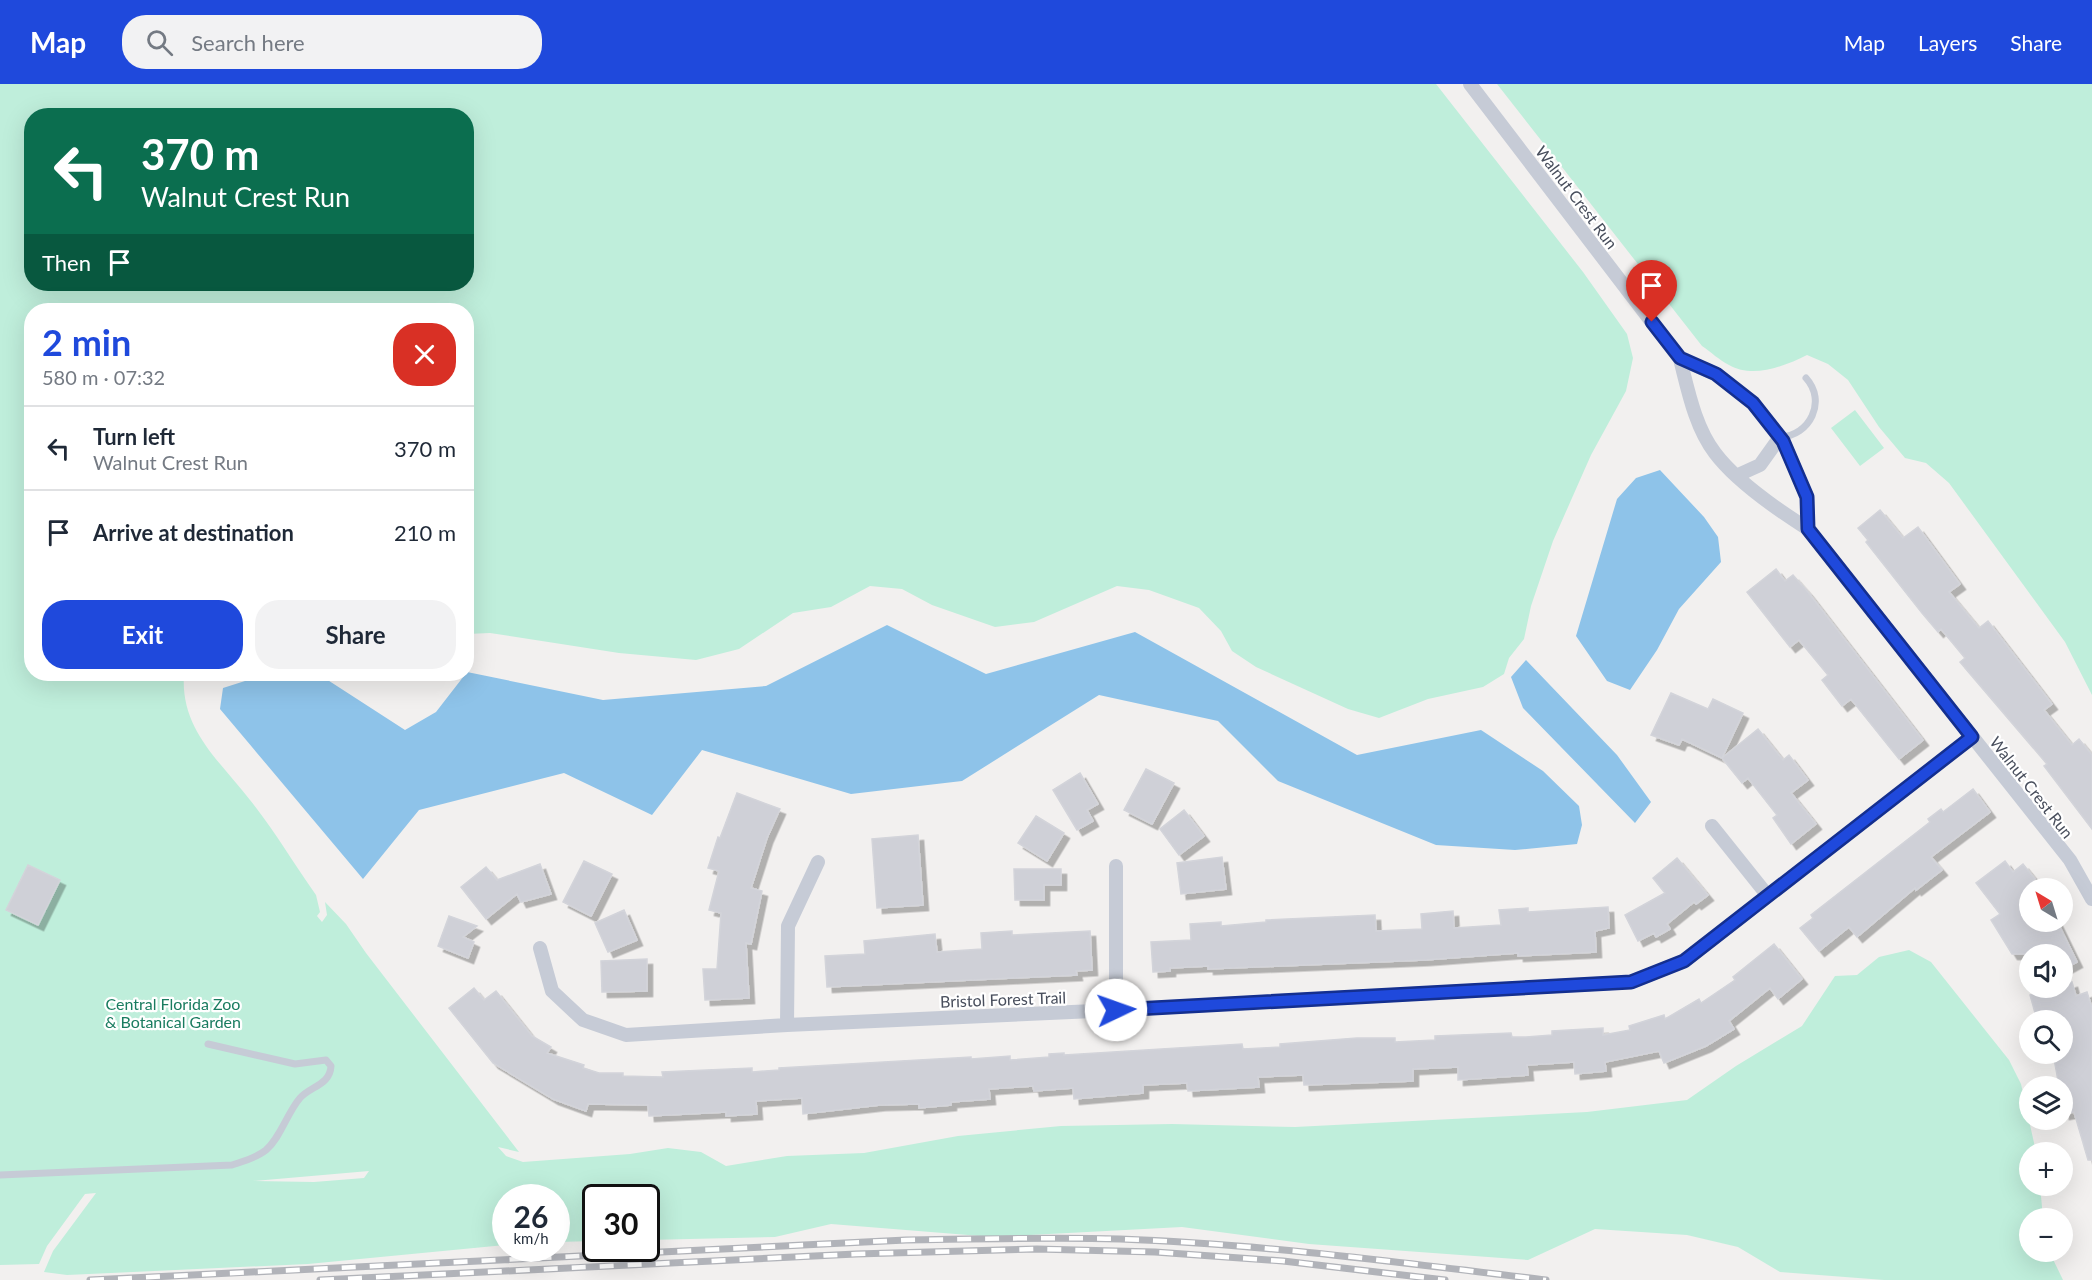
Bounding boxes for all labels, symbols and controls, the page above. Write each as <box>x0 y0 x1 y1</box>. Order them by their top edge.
search box <box>122 15 542 69</box>
text: Map <box>30 25 86 59</box>
icon: search <box>143 26 176 59</box>
text: Search here <box>191 29 305 56</box>
text: Map <box>1844 30 1885 55</box>
text: Layers <box>1918 30 1977 55</box>
text: Share <box>2010 30 2062 55</box>
text: 370 m <box>141 129 259 179</box>
icon: left <box>42 132 120 210</box>
street label: Walnut Crest Run <box>1532 142 1622 252</box>
text: Walnut Crest Run <box>141 180 350 213</box>
icon: arrive <box>103 246 136 279</box>
text: Then <box>42 249 91 276</box>
pin <box>1626 260 1677 322</box>
icon: arrive <box>1635 269 1668 302</box>
text: 2 min <box>42 320 131 364</box>
button: close <box>393 323 456 386</box>
text: 580 m · 07:32 <box>42 365 165 389</box>
text: Turn left <box>93 423 175 450</box>
icon: left <box>42 432 75 465</box>
text: 370 m <box>394 435 456 462</box>
text: Walnut Crest Run <box>93 450 248 474</box>
icon: arrive <box>42 516 75 549</box>
text: Arrive at destination <box>93 519 294 546</box>
text: 210 m <box>394 519 456 546</box>
button: Exit <box>42 600 243 669</box>
button: Share <box>255 600 456 669</box>
street label: Walnut Crest Run <box>1986 732 2078 842</box>
north arrow <box>2019 878 2073 932</box>
map controls <box>2019 878 2073 1262</box>
button: sound <box>2019 944 2073 998</box>
position arrow <box>1084 978 1148 1042</box>
street label: Bristol Forest Trail <box>940 987 1066 1011</box>
park label: Central Florida Zoo & Botanical Garden <box>105 994 241 1031</box>
button: search <box>2019 1010 2073 1064</box>
button: layers <box>2019 1076 2073 1130</box>
button: + <box>2019 1142 2073 1196</box>
speed limit sign: 30 <box>582 1184 660 1262</box>
text: 26 <box>514 1198 548 1234</box>
button: − <box>2019 1208 2073 1262</box>
text: km/h <box>513 1229 549 1247</box>

